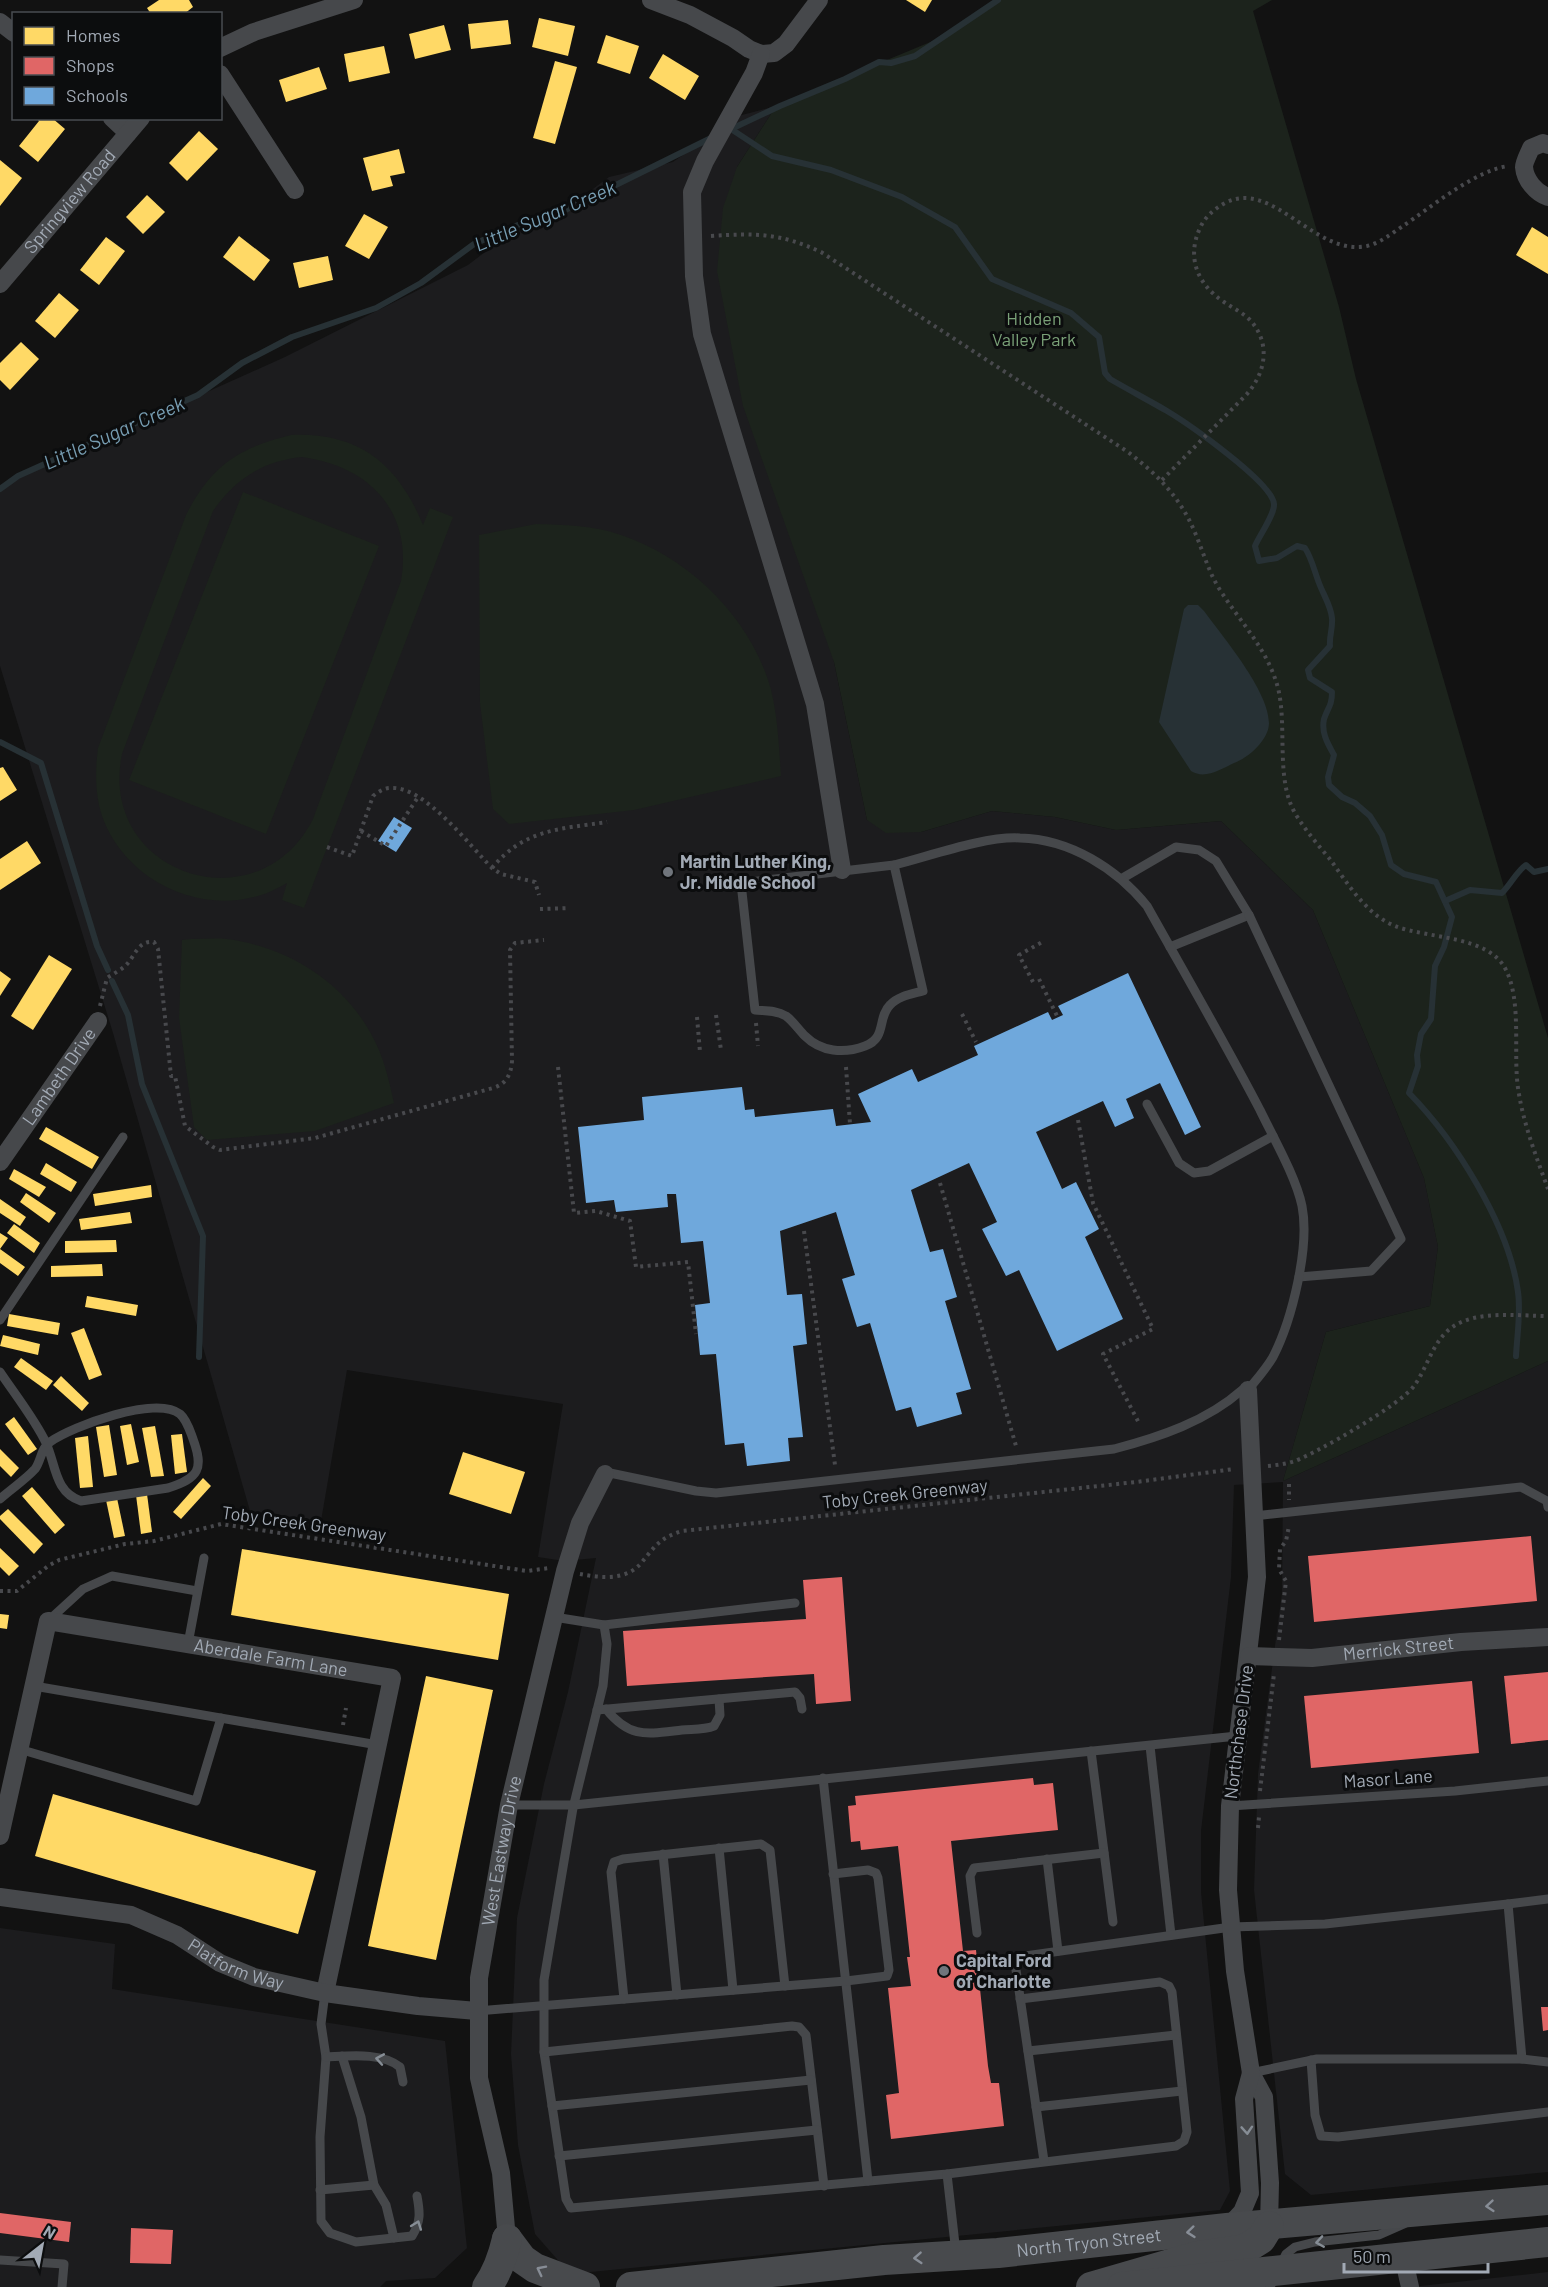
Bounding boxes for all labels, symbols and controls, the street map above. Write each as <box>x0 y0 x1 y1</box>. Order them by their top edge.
legend <box>12 12 222 120</box>
text: Homes <box>66 24 120 46</box>
text: Shops <box>66 54 115 76</box>
text: Schools <box>66 84 128 106</box>
street label: Springview Road <box>19 144 120 258</box>
water label: Little Sugar Creek <box>470 174 619 256</box>
park label: Hidden Valley Park <box>992 307 1076 350</box>
water label: Little Sugar Creek <box>39 390 188 474</box>
place label: Martin Luther King, Jr. Middle School <box>680 850 832 893</box>
marker: Martin Luther King, Jr. Middle School <box>661 865 675 879</box>
street label: Lambeth Drive <box>17 1023 100 1129</box>
street label: Toby Creek Greenway <box>821 1473 989 1513</box>
street label: Toby Creek Greenway <box>220 1501 388 1545</box>
street label: Merrick Street <box>1342 1631 1455 1665</box>
street label: Aberdale Farm Lane <box>192 1633 349 1680</box>
street label: Northchase Drive <box>1219 1663 1257 1800</box>
street label: Masor Lane <box>1343 1764 1433 1792</box>
street label: West Eastway Drive <box>476 1773 526 1927</box>
street label: Platform Way <box>184 1933 286 1993</box>
place label: Capital Ford of Charlotte <box>956 1949 1051 1992</box>
marker: Capital Ford of Charlotte <box>937 1964 951 1978</box>
one-way arrow <box>375 2053 385 2066</box>
one-way arrow <box>1240 2126 1253 2135</box>
one-way arrow <box>1485 2199 1494 2212</box>
north arrow <box>12 2215 72 2275</box>
text: N <box>41 2221 59 2243</box>
one-way arrow <box>409 2221 422 2231</box>
street label: North Tryon Street <box>1015 2223 1162 2261</box>
one-way arrow <box>1186 2225 1196 2238</box>
one-way arrow <box>1316 2235 1326 2248</box>
scale bar <box>1344 2236 1488 2274</box>
text: 50 m <box>1353 2245 1391 2267</box>
one-way arrow <box>914 2251 923 2264</box>
one-way arrow <box>537 2266 547 2277</box>

